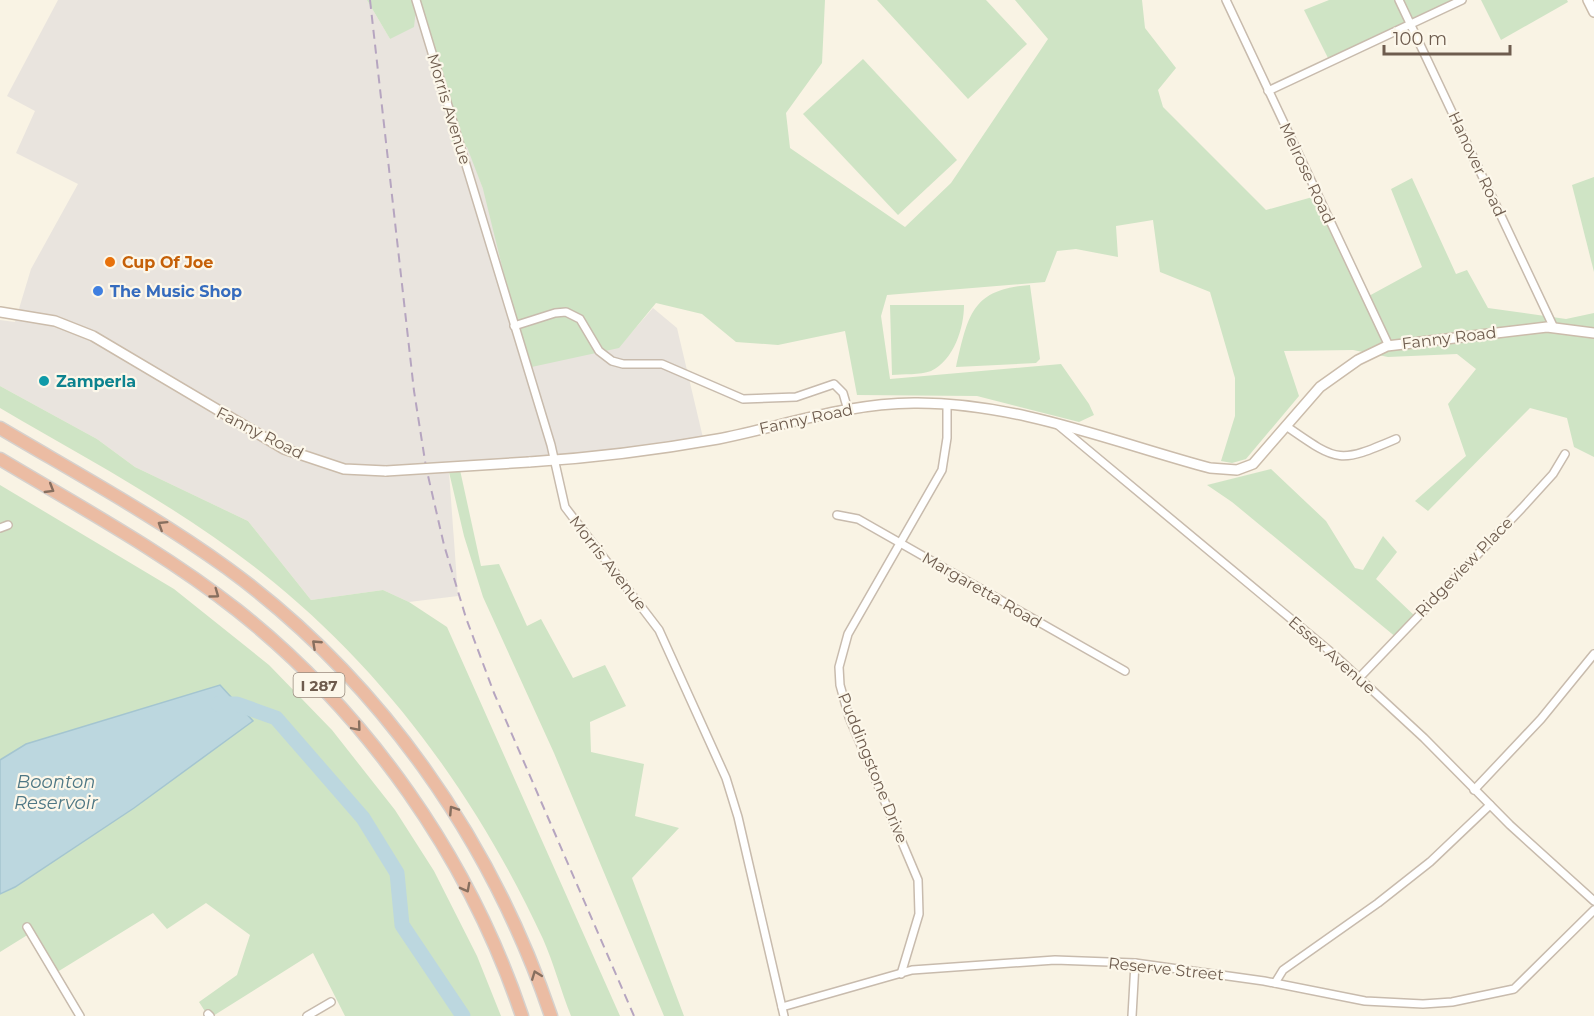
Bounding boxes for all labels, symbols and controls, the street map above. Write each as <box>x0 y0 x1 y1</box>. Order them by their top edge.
scale bar <box>1384 18 1510 56</box>
text: 100 m <box>1393 28 1447 50</box>
street label: Morris Avenue <box>423 51 475 167</box>
street label: Hanover Road <box>1444 109 1510 219</box>
street label: Melrose Road <box>1275 120 1339 226</box>
place label: Cup Of Joe <box>122 253 213 272</box>
marker: Cup Of Joe <box>103 255 117 269</box>
place label: The Music Shop <box>110 282 242 301</box>
marker: The Music Shop <box>91 284 105 298</box>
street label: Fanny Road <box>1401 323 1497 353</box>
place label: Zamperla <box>56 372 136 391</box>
marker: Zamperla <box>37 374 51 388</box>
street label: Fanny Road <box>757 400 855 438</box>
street label: Fanny Road <box>213 403 307 463</box>
one-way arrow <box>44 482 54 494</box>
street label: Morris Avenue <box>565 512 651 614</box>
street label: Ridgeview Place <box>1411 513 1517 621</box>
one-way arrow <box>158 520 168 532</box>
street label: Margaretta Road <box>919 548 1045 632</box>
one-way arrow <box>208 587 219 598</box>
street label: Essex Avenue <box>1285 612 1379 698</box>
one-way arrow <box>312 640 323 651</box>
road number: I 287 <box>294 673 344 697</box>
street label: Puddingstone Drive <box>834 690 912 846</box>
one-way arrow <box>350 720 361 731</box>
water label: Boonton Reservoir <box>14 771 99 814</box>
one-way arrow <box>449 806 460 817</box>
one-way arrow <box>459 881 470 892</box>
street label: Reserve Street <box>1107 953 1225 985</box>
one-way arrow <box>531 971 544 981</box>

